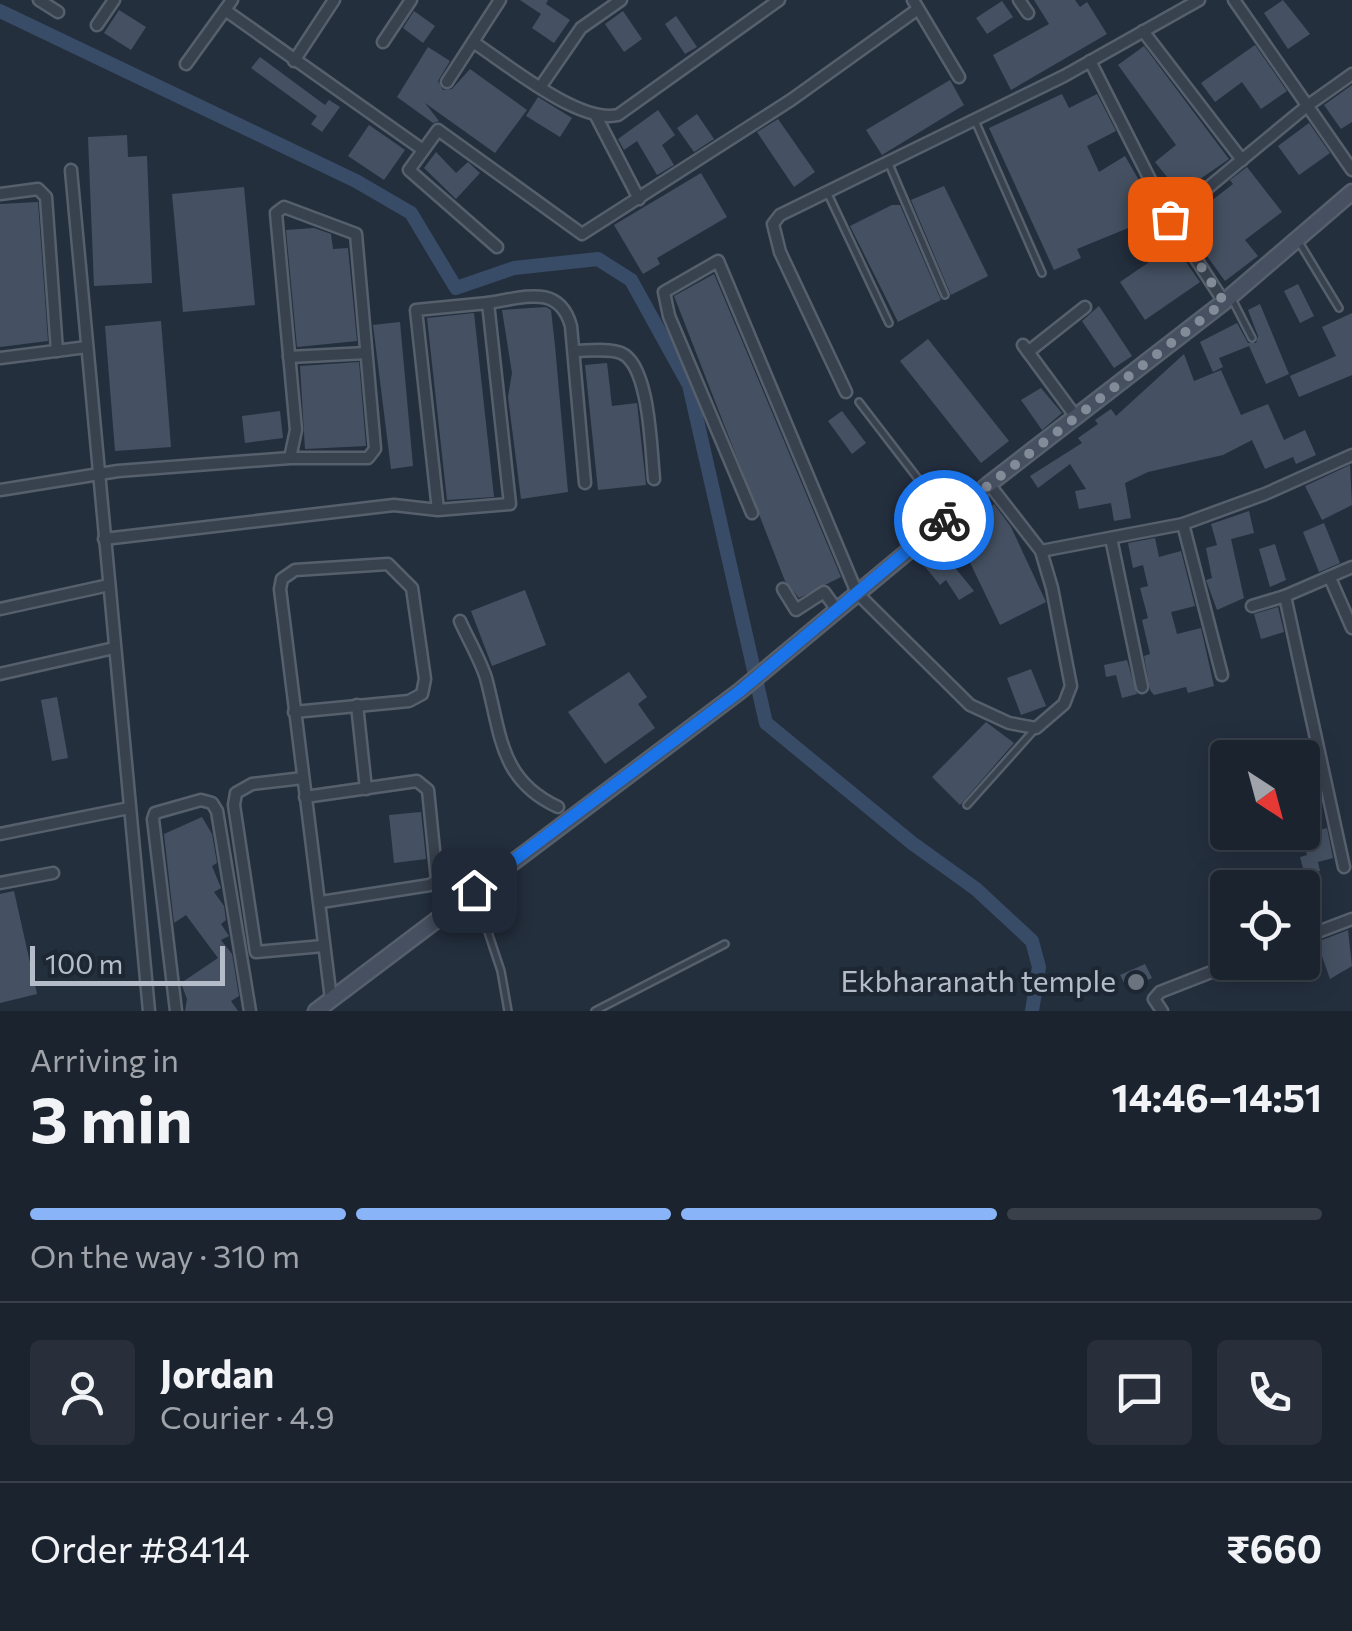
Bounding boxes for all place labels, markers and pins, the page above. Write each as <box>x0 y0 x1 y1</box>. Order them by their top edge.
pin <box>1128 177 1213 262</box>
pin <box>432 848 517 933</box>
place label: Ekbharanath temple <box>841 961 1116 998</box>
marker: Ekbharanath temple <box>1125 971 1147 993</box>

